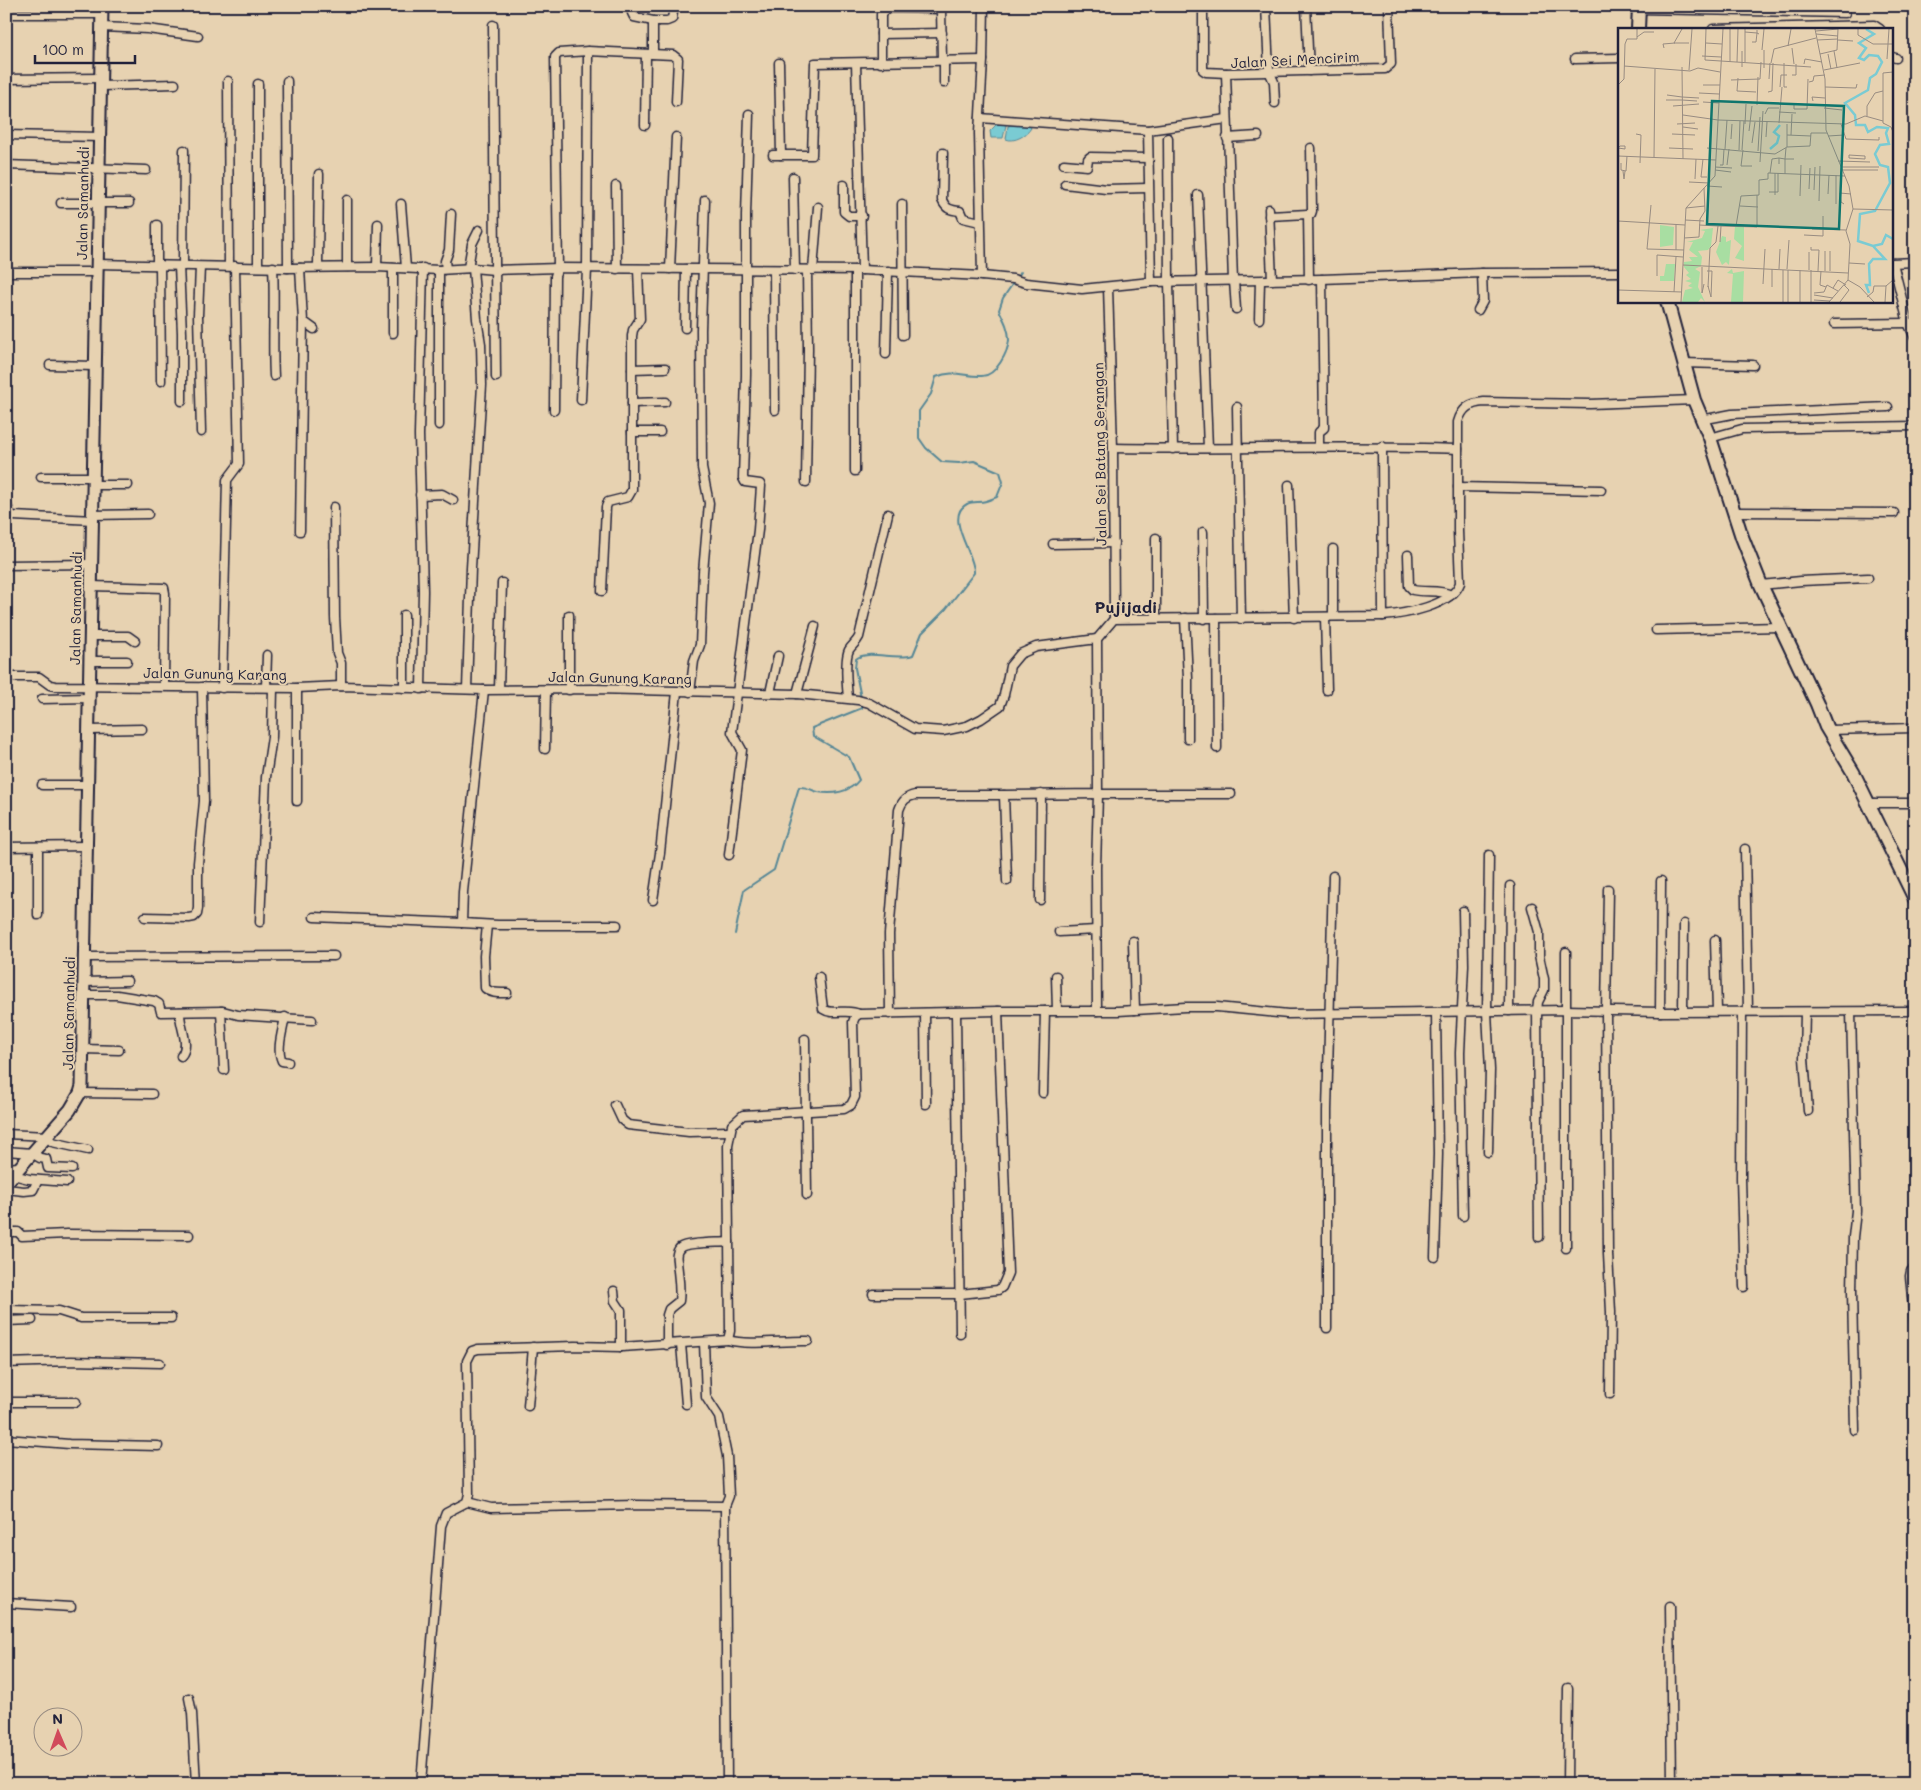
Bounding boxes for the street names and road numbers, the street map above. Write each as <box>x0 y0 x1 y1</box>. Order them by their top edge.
street label: Jalan Sei Mencirim <box>1230 47 1360 72</box>
street label: Jalan Samanhudi <box>72 146 93 260</box>
street label: Jalan Sei Batang Serangan <box>1088 362 1111 546</box>
street label: Jalan Samanhudi <box>65 551 86 665</box>
street label: Jalan Gunung Karang <box>143 663 287 684</box>
street label: Jalan Gunung Karang <box>548 667 692 688</box>
street label: Jalan Samanhudi <box>58 956 79 1070</box>

